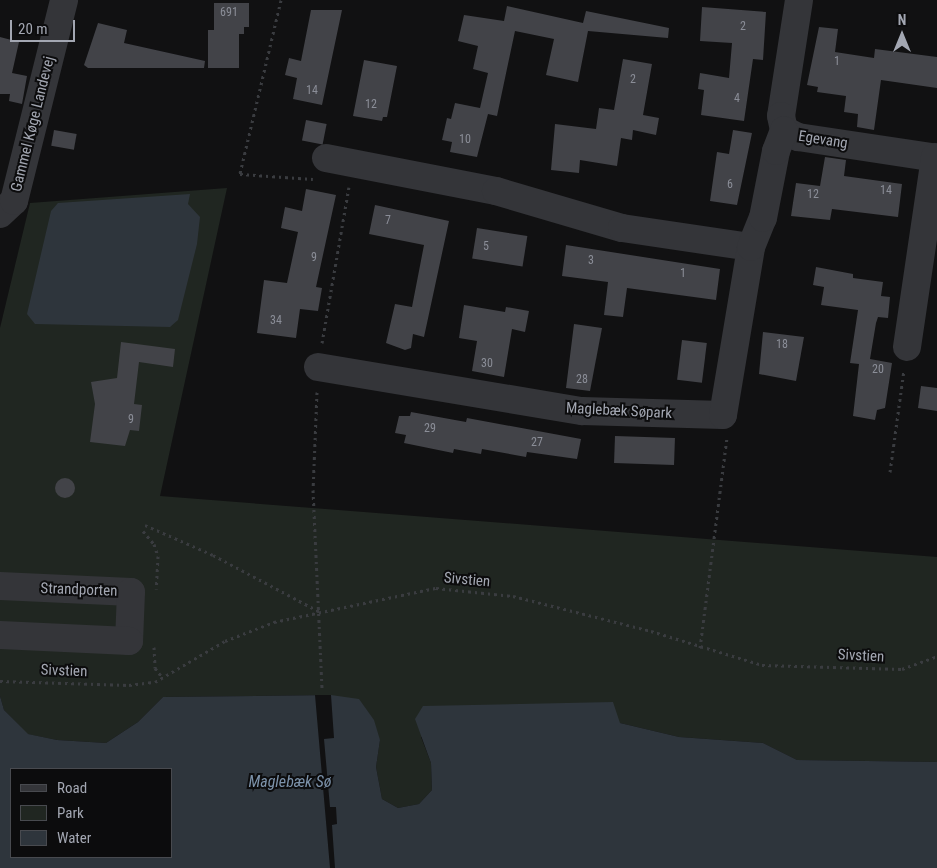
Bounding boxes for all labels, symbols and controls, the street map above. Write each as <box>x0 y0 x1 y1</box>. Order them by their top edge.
house number: 691 <box>220 6 238 20</box>
scale bar <box>12 10 78 42</box>
north arrow <box>877 10 927 60</box>
text: N <box>898 12 906 28</box>
text: 20 m <box>18 20 48 38</box>
house number: 2 <box>740 20 746 34</box>
street label: Gammel Køge Landevej <box>7 55 59 193</box>
house number: 1 <box>834 55 840 69</box>
house number: 2 <box>630 73 636 87</box>
house number: 14 <box>306 84 318 98</box>
house number: 4 <box>734 92 740 106</box>
house number: 12 <box>365 98 377 112</box>
street label: Egevang <box>797 127 849 153</box>
house number: 10 <box>459 133 471 147</box>
house number: 6 <box>727 178 733 192</box>
house number: 14 <box>880 184 892 198</box>
house number: 12 <box>807 188 819 202</box>
house number: 7 <box>385 214 391 228</box>
house number: 5 <box>483 240 489 254</box>
house number: 9 <box>311 251 317 265</box>
house number: 3 <box>588 254 594 268</box>
house number: 1 <box>680 267 686 281</box>
house number: 34 <box>270 314 282 328</box>
house number: 18 <box>776 338 788 352</box>
house number: 30 <box>481 357 493 371</box>
house number: 20 <box>872 363 884 377</box>
house number: 28 <box>576 373 588 387</box>
street label: Maglebæk Søpark <box>566 399 672 423</box>
house number: 9 <box>128 413 134 427</box>
house number: 29 <box>424 422 436 436</box>
house number: 27 <box>531 436 543 450</box>
street label: Sivstien <box>443 569 491 591</box>
street label: Strandporten <box>40 580 118 600</box>
street label: Sivstien <box>837 646 885 666</box>
street label: Sivstien <box>40 661 88 681</box>
legend <box>10 768 172 858</box>
water label: Maglebæk Sø <box>248 772 332 792</box>
text: Road <box>57 779 87 797</box>
text: Park <box>57 804 84 822</box>
text: Water <box>57 829 91 847</box>

